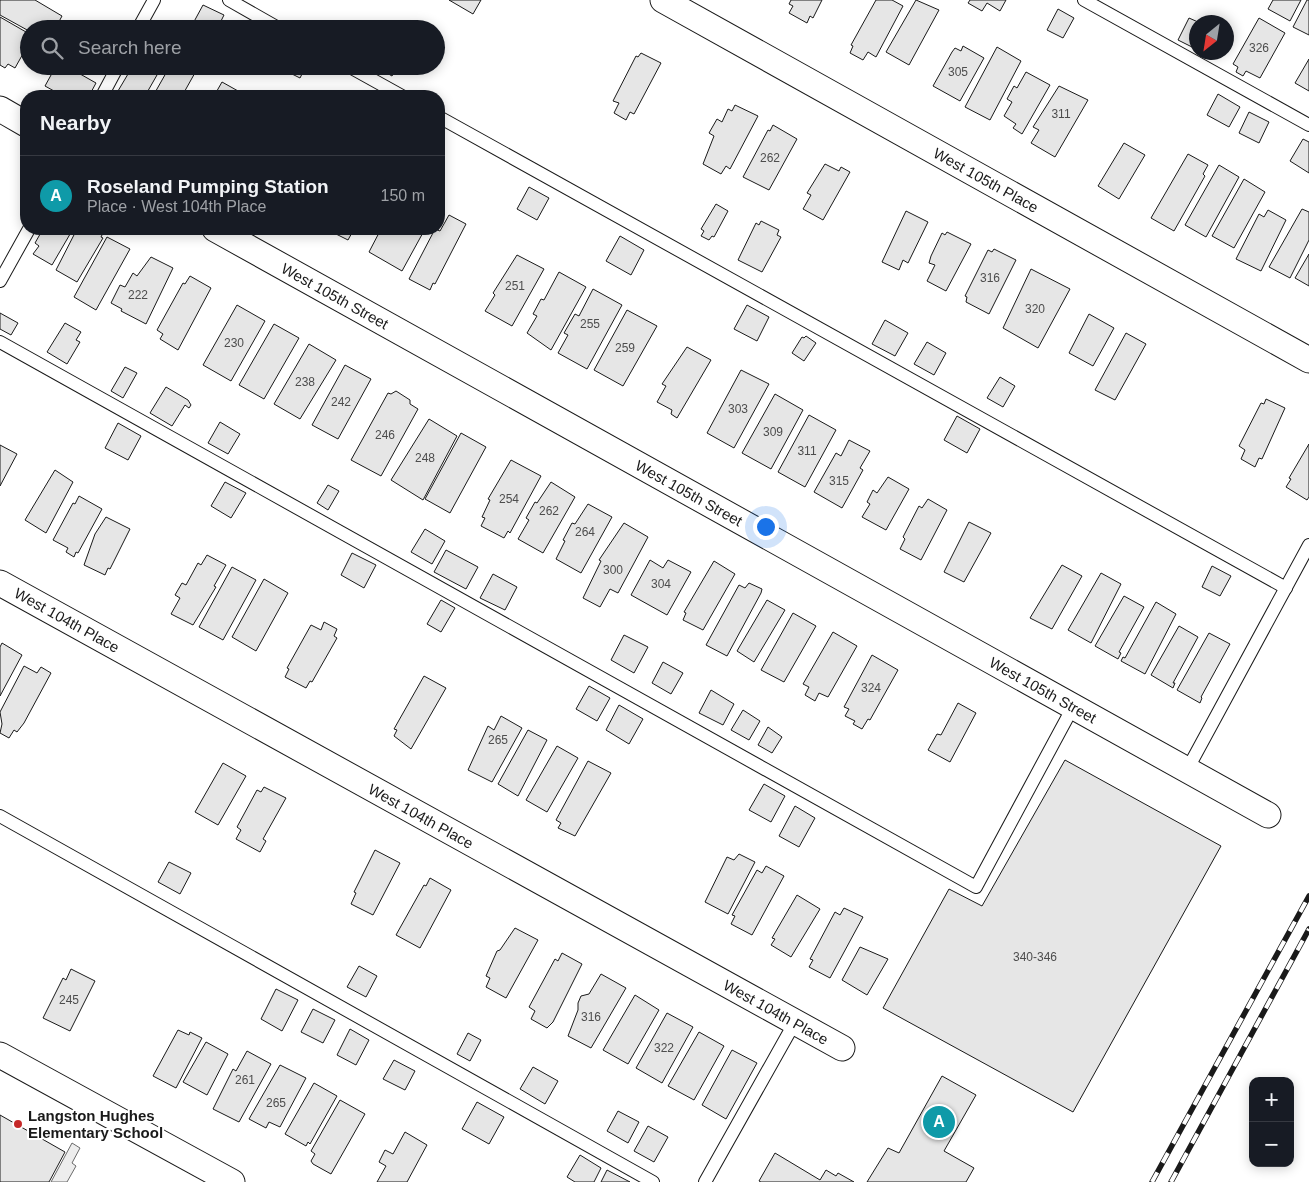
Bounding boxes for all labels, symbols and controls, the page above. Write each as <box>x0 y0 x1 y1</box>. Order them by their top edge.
north arrow <box>1189 15 1234 60</box>
search box <box>20 20 445 75</box>
icon: search <box>38 34 66 62</box>
text: Search here <box>78 37 182 58</box>
house number: 326 <box>1249 41 1269 55</box>
house number: 305 <box>948 65 968 79</box>
house number: 311 <box>1051 107 1071 121</box>
text: Nearby <box>40 111 111 134</box>
street label: West 105th Place <box>931 144 1041 216</box>
house number: 262 <box>760 151 780 165</box>
text: Roseland Pumping Station <box>87 176 329 197</box>
text: A <box>50 187 62 204</box>
text: 150 m <box>381 187 425 204</box>
text: Place · West 104th Place <box>87 198 266 215</box>
street label: West 105th Street <box>278 260 392 333</box>
house number: 316 <box>980 271 1000 285</box>
house number: 251 <box>505 279 525 293</box>
house number: 222 <box>128 288 148 302</box>
house number: 320 <box>1025 302 1045 316</box>
house number: 255 <box>580 317 600 331</box>
house number: 230 <box>224 336 244 350</box>
house number: 259 <box>615 341 635 355</box>
house number: 238 <box>295 375 315 389</box>
house number: 242 <box>331 395 351 409</box>
house number: 303 <box>728 402 748 416</box>
house number: 309 <box>763 425 783 439</box>
house number: 246 <box>375 428 395 442</box>
house number: 311 <box>797 444 817 458</box>
house number: 248 <box>415 451 435 465</box>
street label: West 105th Street <box>632 457 746 530</box>
house number: 315 <box>829 474 849 488</box>
house number: 254 <box>499 492 519 506</box>
house number: 262 <box>539 504 559 518</box>
your location <box>753 514 779 540</box>
house number: 264 <box>575 525 595 539</box>
house number: 300 <box>603 563 623 577</box>
house number: 304 <box>651 577 671 591</box>
street label: West 104th Place <box>12 584 122 656</box>
street label: West 105th Street <box>986 654 1100 727</box>
house number: 324 <box>861 681 881 695</box>
house number: 265 <box>488 733 508 747</box>
street label: West 104th Place <box>366 780 476 852</box>
house number: 340-346 <box>1013 950 1057 964</box>
street label: West 104th Place <box>721 976 831 1048</box>
house number: 245 <box>59 993 79 1007</box>
house number: 316 <box>581 1010 601 1024</box>
house number: 322 <box>654 1041 674 1055</box>
house number: 261 <box>235 1073 255 1087</box>
map controls <box>1249 1077 1294 1167</box>
button: + <box>1249 1077 1294 1122</box>
house number: 265 <box>266 1096 286 1110</box>
pin: A <box>923 1103 955 1141</box>
place label: Langston Hughes Elementary School <box>28 1107 163 1141</box>
marker: Langston Hughes Elementary School <box>12 1118 24 1130</box>
button: − <box>1249 1122 1294 1167</box>

